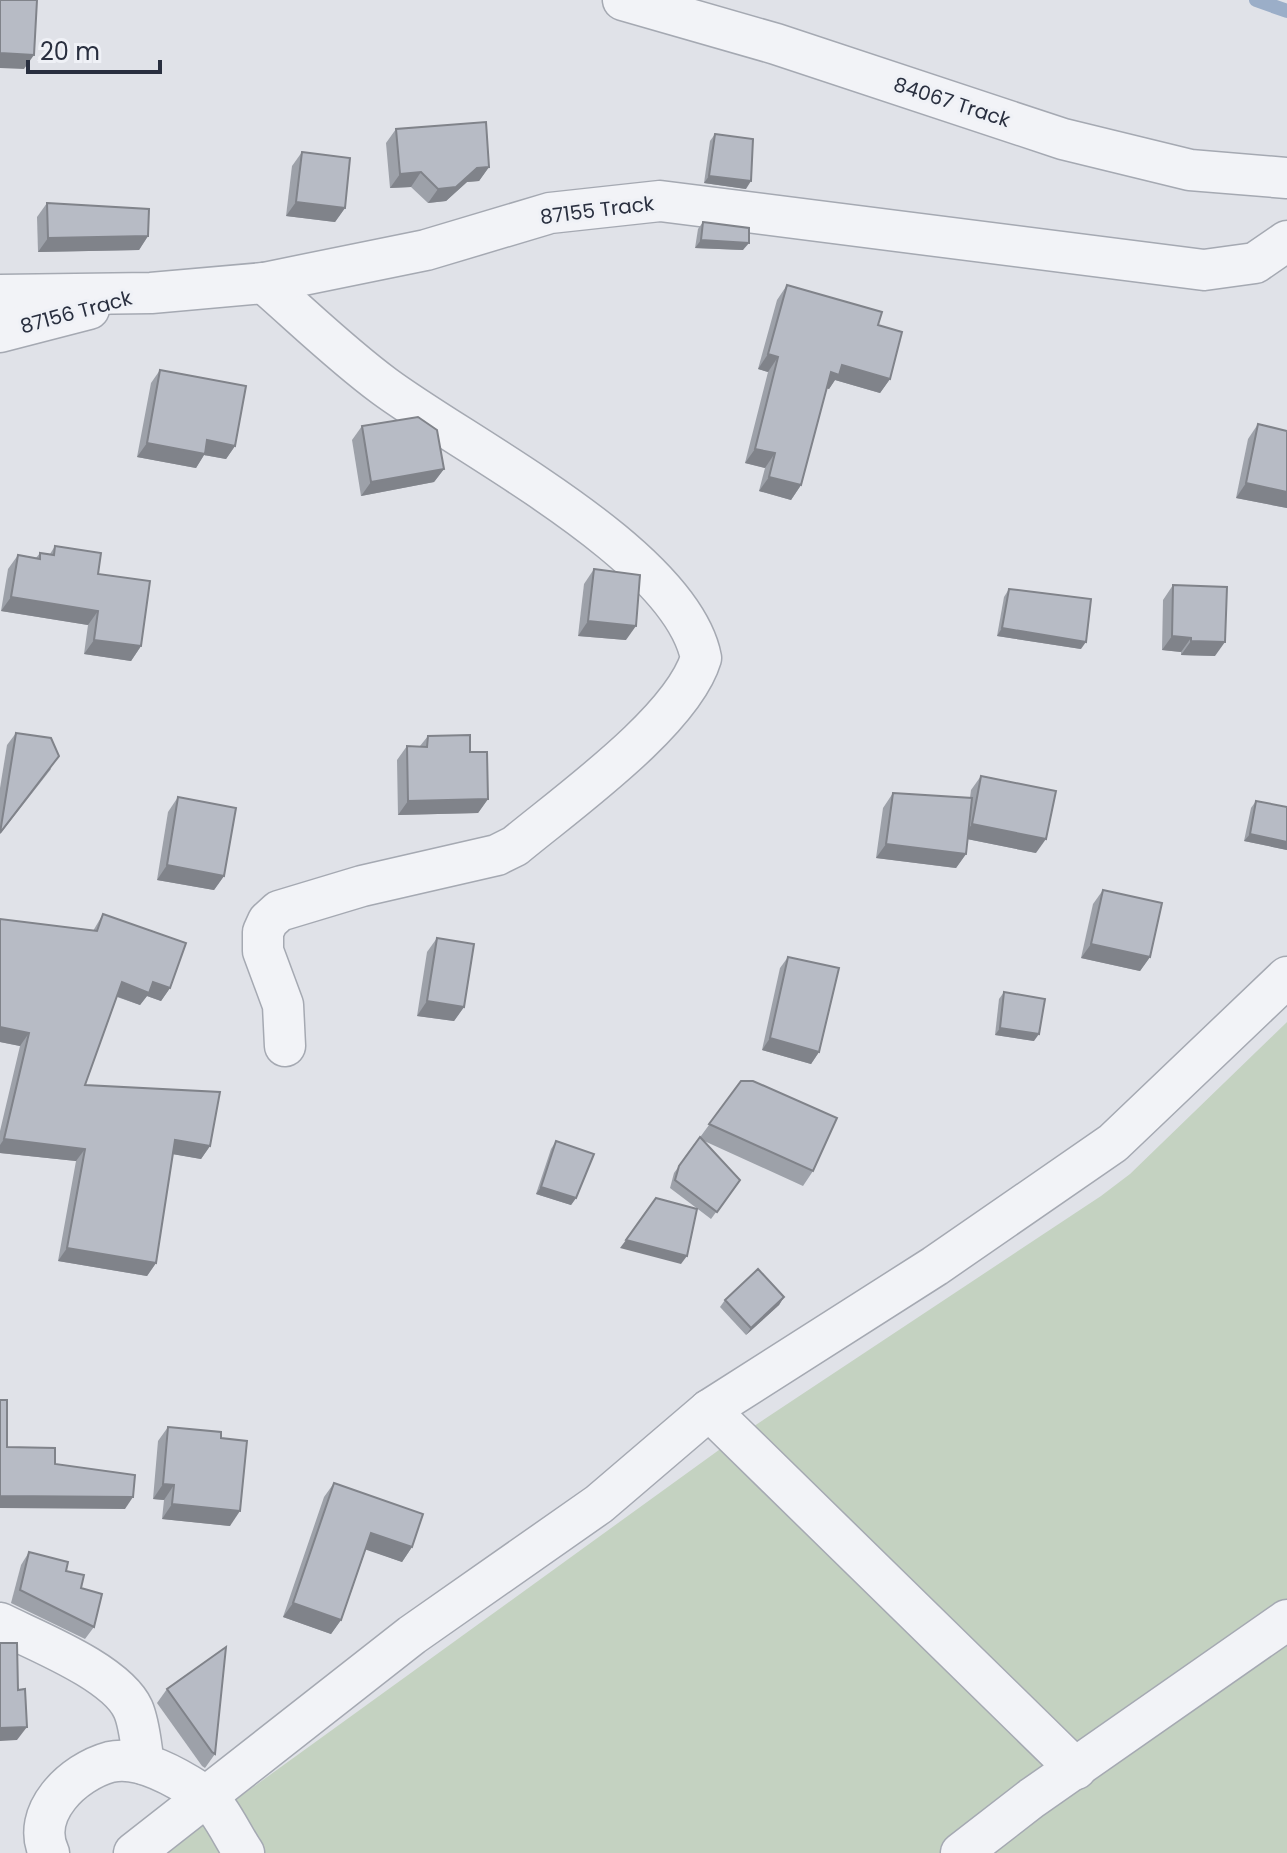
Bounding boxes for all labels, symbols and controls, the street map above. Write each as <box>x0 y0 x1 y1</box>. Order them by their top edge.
scale bar <box>28 24 160 74</box>
text: 20 m <box>40 35 100 68</box>
street label: 84067 Track <box>890 70 1015 134</box>
street label: 87155 Track <box>538 189 656 231</box>
street label: 87156 Track <box>17 283 136 340</box>

